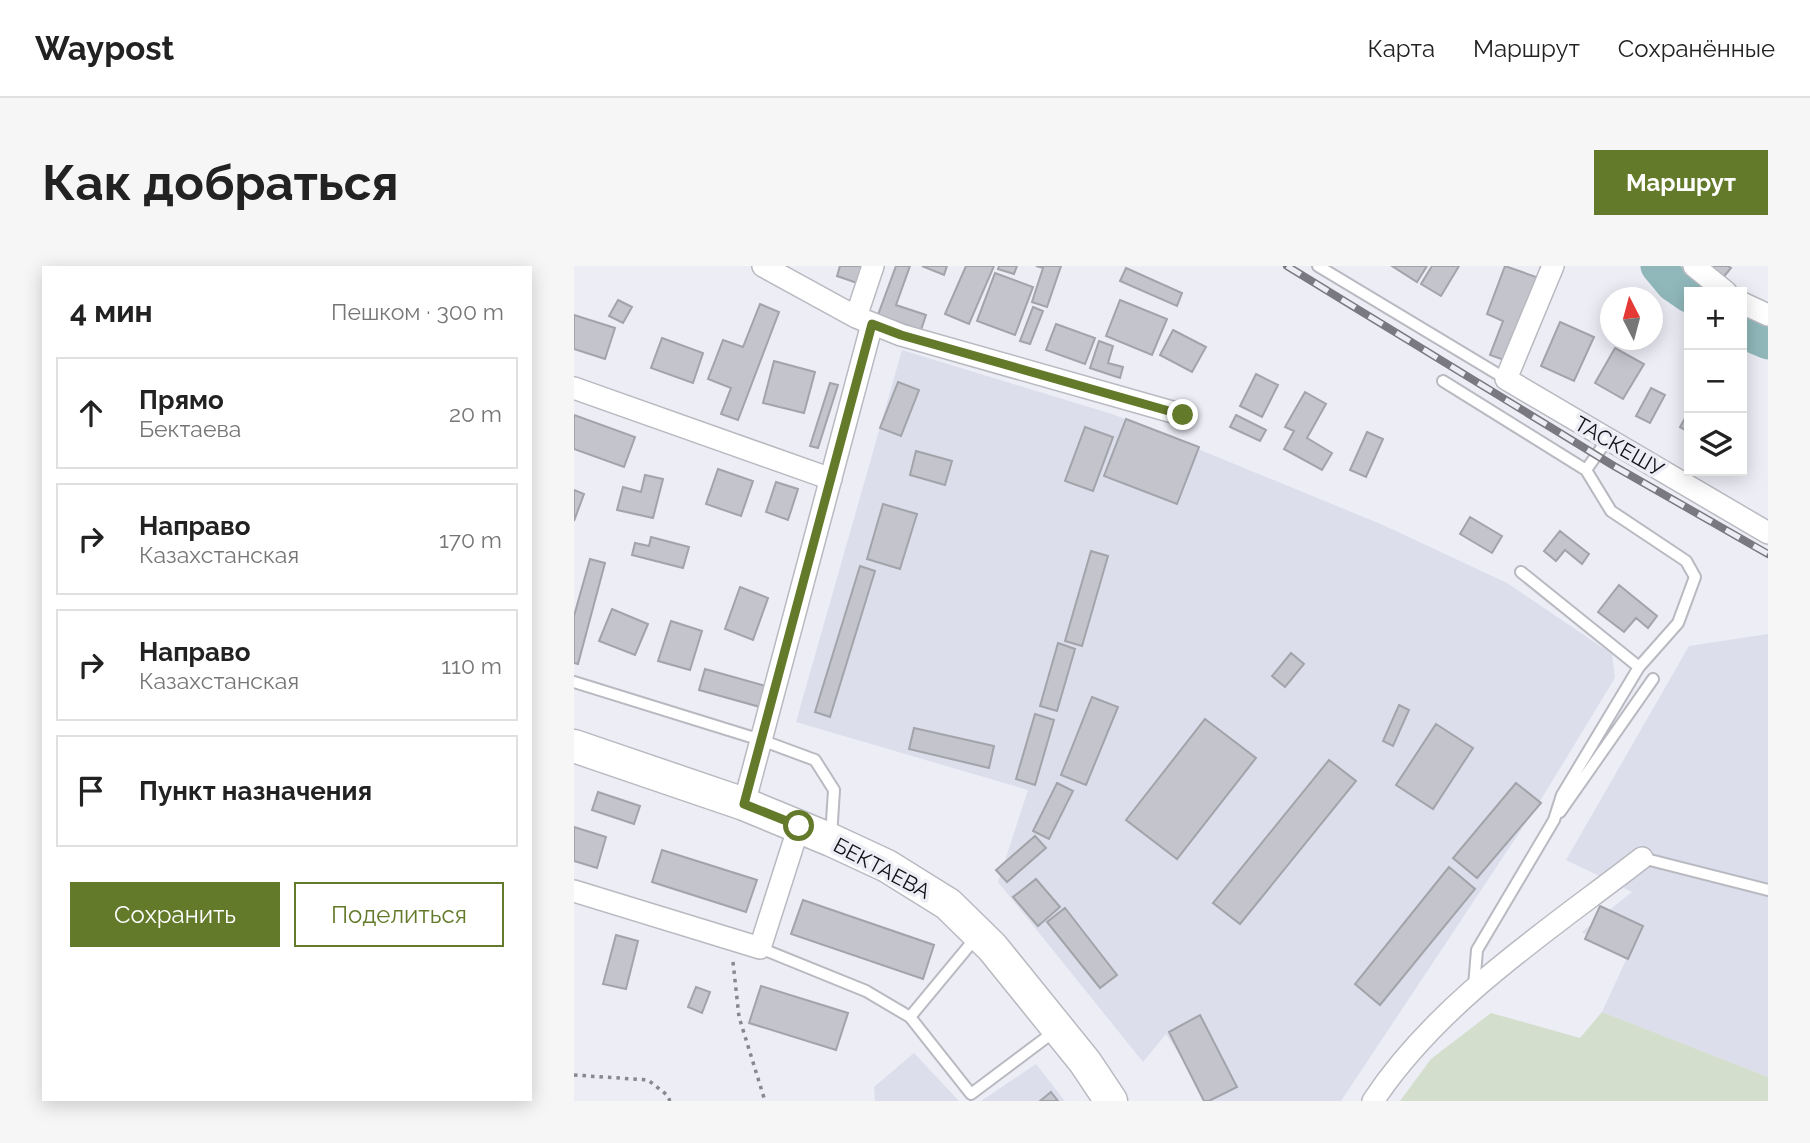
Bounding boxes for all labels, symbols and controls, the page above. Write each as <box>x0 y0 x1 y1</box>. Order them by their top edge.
text: Waypost <box>35 29 174 68</box>
text: Карта <box>1367 34 1435 63</box>
text: Маршрут <box>1473 34 1580 63</box>
text: Сохранённые <box>1618 34 1775 63</box>
button: Маршрут <box>1594 150 1768 215</box>
text: Как добраться <box>42 154 399 211</box>
north arrow <box>1600 287 1663 350</box>
map controls <box>1684 287 1747 476</box>
button: + <box>1684 287 1747 350</box>
text: 4 мин <box>70 294 153 329</box>
text: Пешком · 300 m <box>331 298 504 325</box>
button: − <box>1684 350 1747 413</box>
text: Прямо <box>139 385 224 415</box>
icon: ahead <box>72 394 110 432</box>
route end <box>1167 399 1198 430</box>
text: 20 m <box>449 400 502 427</box>
street label: ТАСКЕШУ <box>1570 411 1669 482</box>
button: layers <box>1684 413 1747 476</box>
text: Бектаева <box>139 415 241 442</box>
text: Направо <box>139 511 250 541</box>
icon: right <box>72 520 110 558</box>
text: 170 m <box>439 526 502 553</box>
text: Казахстанская <box>139 541 299 568</box>
text: Направо <box>139 637 250 667</box>
icon: right <box>72 646 110 684</box>
text: 110 m <box>441 652 502 679</box>
text: Казахстанская <box>139 667 299 694</box>
icon: arrive <box>72 772 110 810</box>
text: Пункт назначения <box>139 776 372 806</box>
route start <box>783 810 814 841</box>
street label: БЕКТАЕВА <box>829 832 935 904</box>
button: Сохранить <box>70 882 280 947</box>
button: Поделиться <box>294 882 504 947</box>

